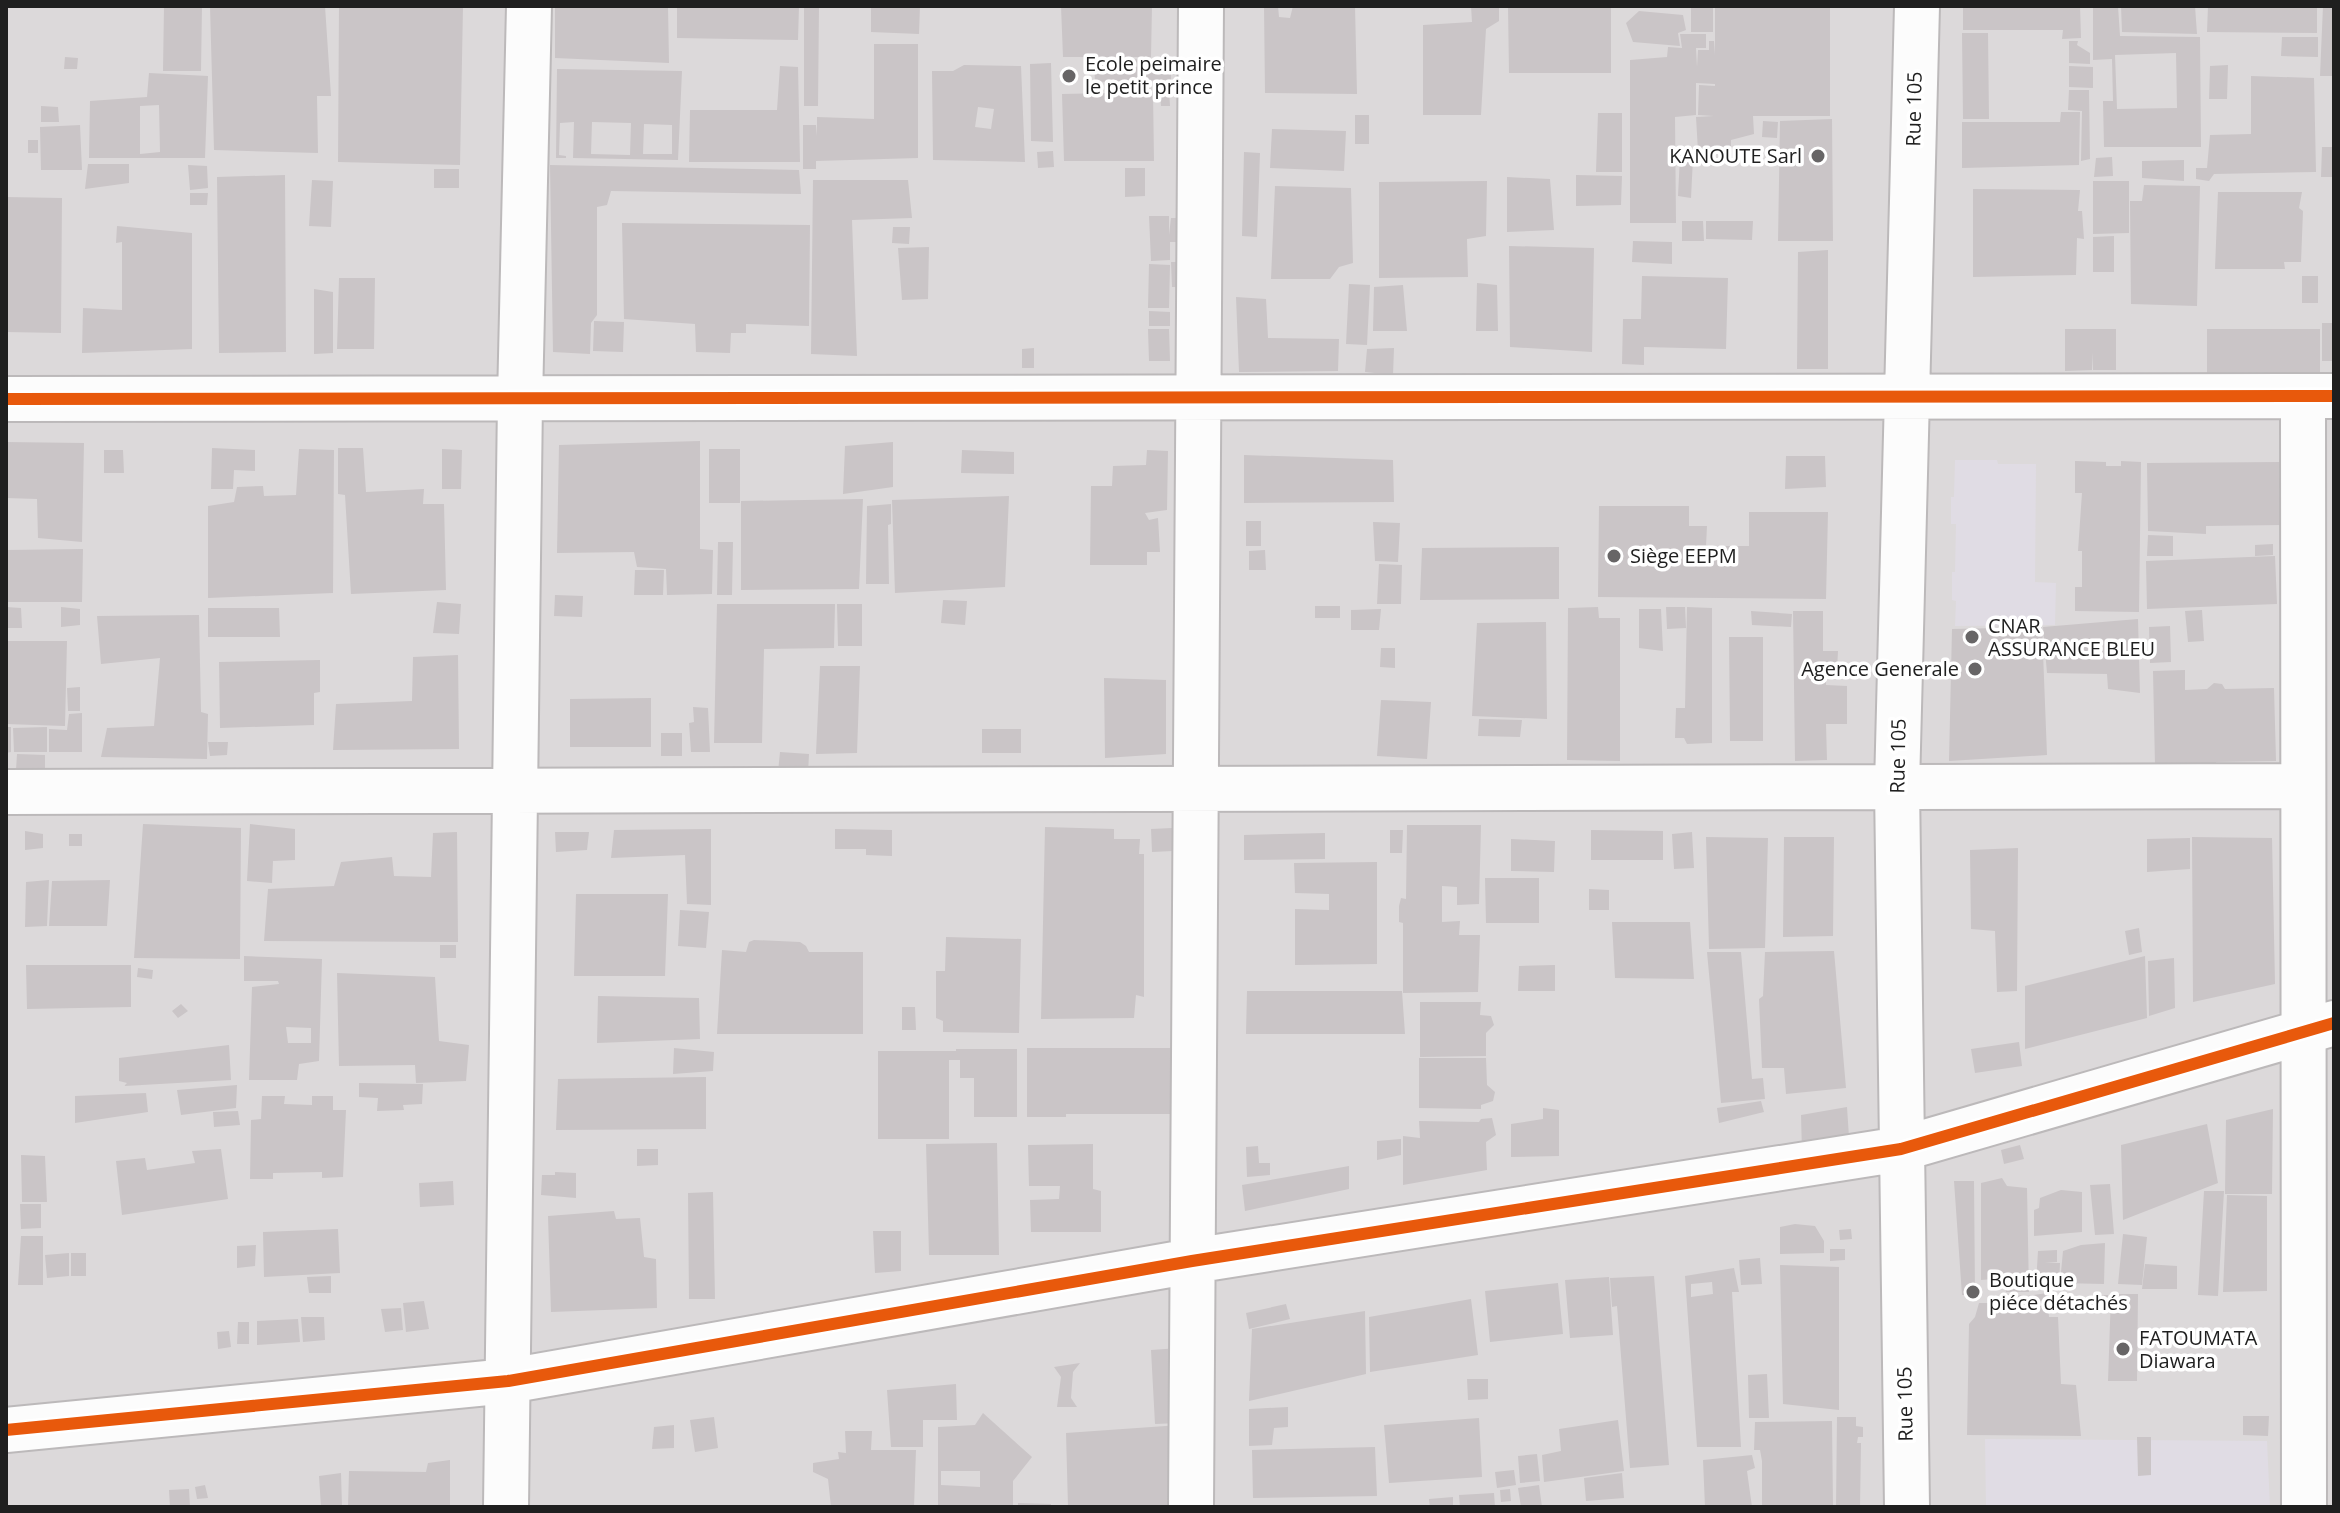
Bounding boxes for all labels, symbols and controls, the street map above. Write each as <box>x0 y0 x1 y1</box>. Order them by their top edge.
place label: Ecole peimaire le petit prince <box>1085 50 1222 100</box>
marker: Ecole peimaire le petit prince <box>1060 67 1078 85</box>
street label: Rue 105 <box>1899 71 1928 147</box>
place label: KANOUTE Sarl <box>1669 142 1802 169</box>
marker: KANOUTE Sarl <box>1809 147 1827 165</box>
place label: Siège EEPM <box>1630 542 1737 569</box>
marker: Siège EEPM <box>1605 547 1623 565</box>
place label: CNAR ASSURANCE BLEU <box>1988 612 2155 662</box>
marker: CNAR ASSURANCE BLEU <box>1963 628 1981 646</box>
place label: Agence Generale <box>1801 655 1959 682</box>
marker: Agence Generale <box>1966 660 1984 678</box>
street label: Rue 105 <box>1883 718 1912 794</box>
place label: Boutique piéce détachés <box>1989 1266 2128 1316</box>
marker: Boutique piéce détachés <box>1964 1283 1982 1301</box>
place label: FATOUMATA Diawara <box>2139 1324 2258 1374</box>
marker: FATOUMATA Diawara <box>2114 1340 2132 1358</box>
street label: Rue 105 <box>1890 1366 1919 1442</box>

